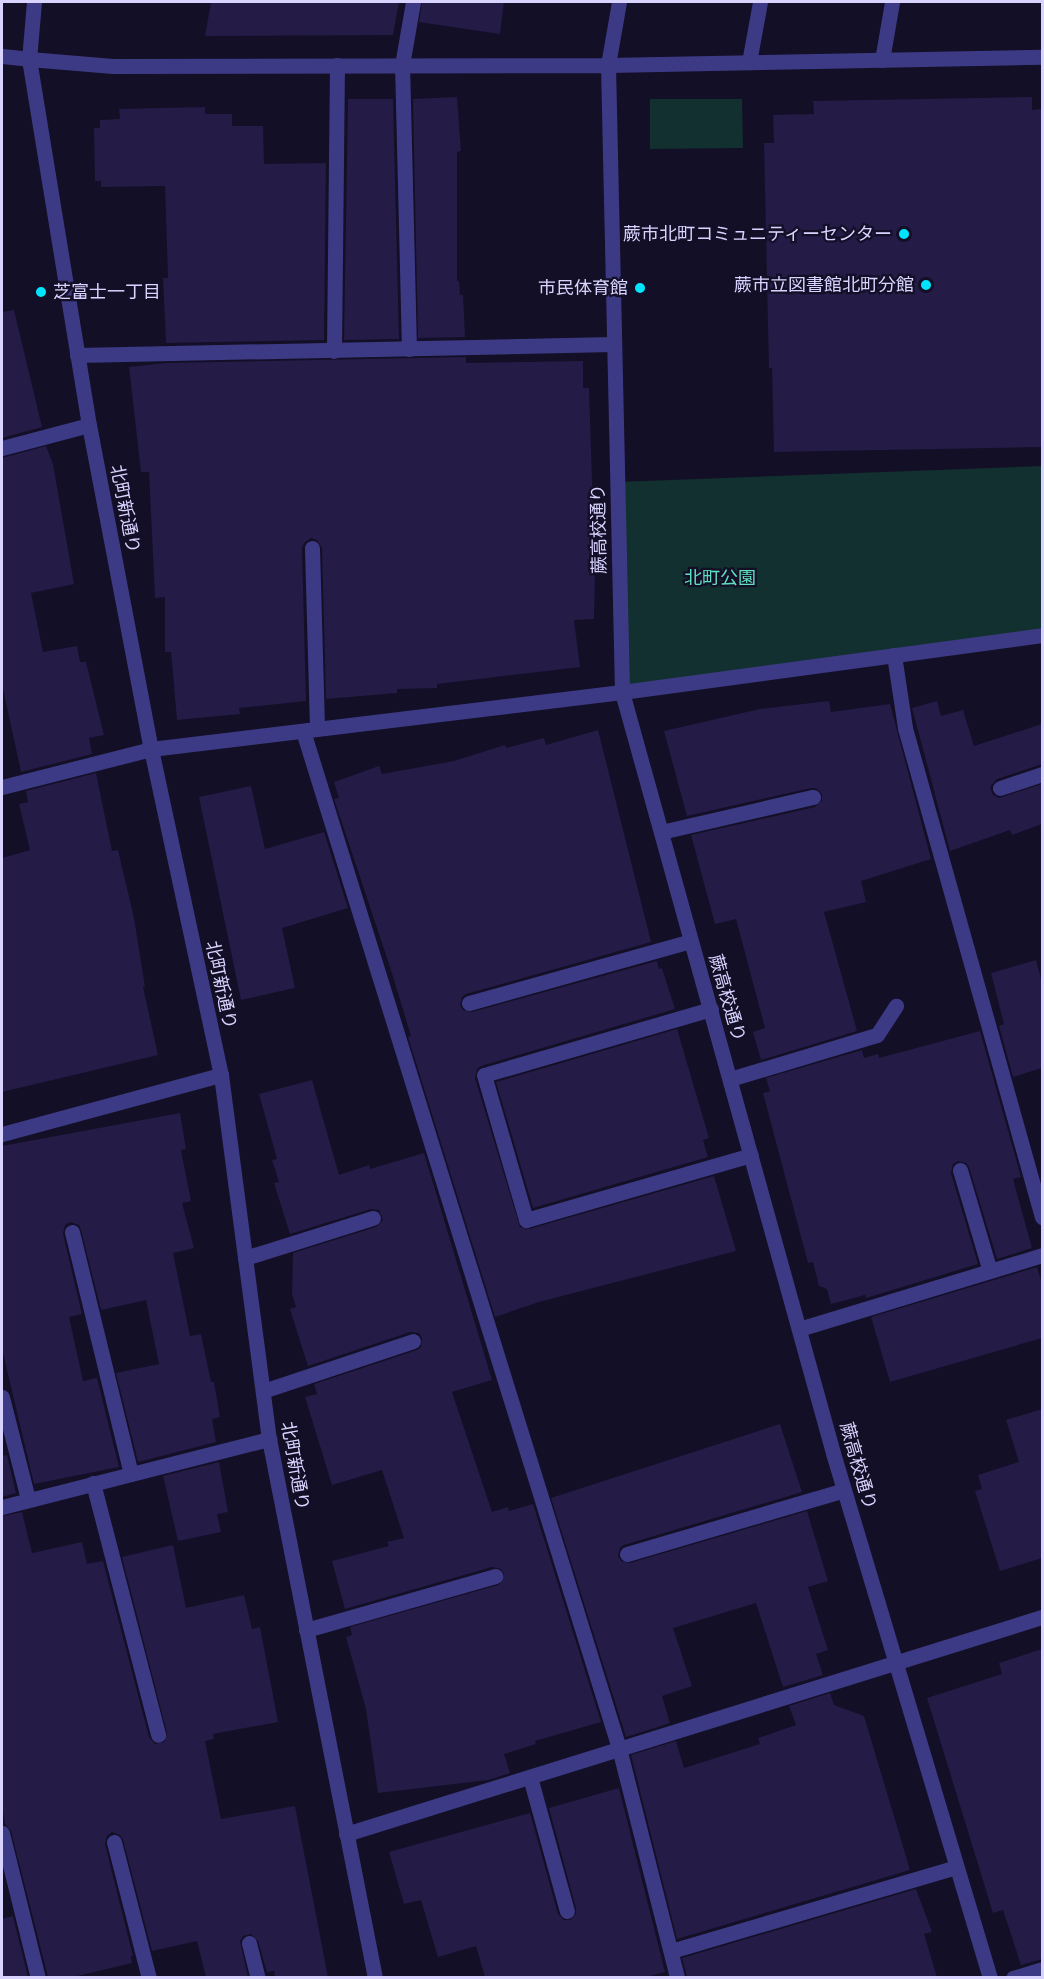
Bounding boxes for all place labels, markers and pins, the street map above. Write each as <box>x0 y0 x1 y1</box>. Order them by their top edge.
place label: 蕨市北町コミュニティーセンター <box>622 223 892 245</box>
marker: 蕨市北町コミュニティーセンター <box>897 227 911 241</box>
place label: 蕨市立図書館北町分館 <box>734 274 914 296</box>
place label: 市民体育館 <box>538 277 628 299</box>
marker: 蕨市立図書館北町分館 <box>919 278 933 292</box>
place label: 芝富士一丁目 <box>53 281 161 303</box>
marker: 市民体育館 <box>633 281 647 295</box>
marker: 芝富士一丁目 <box>34 285 48 299</box>

